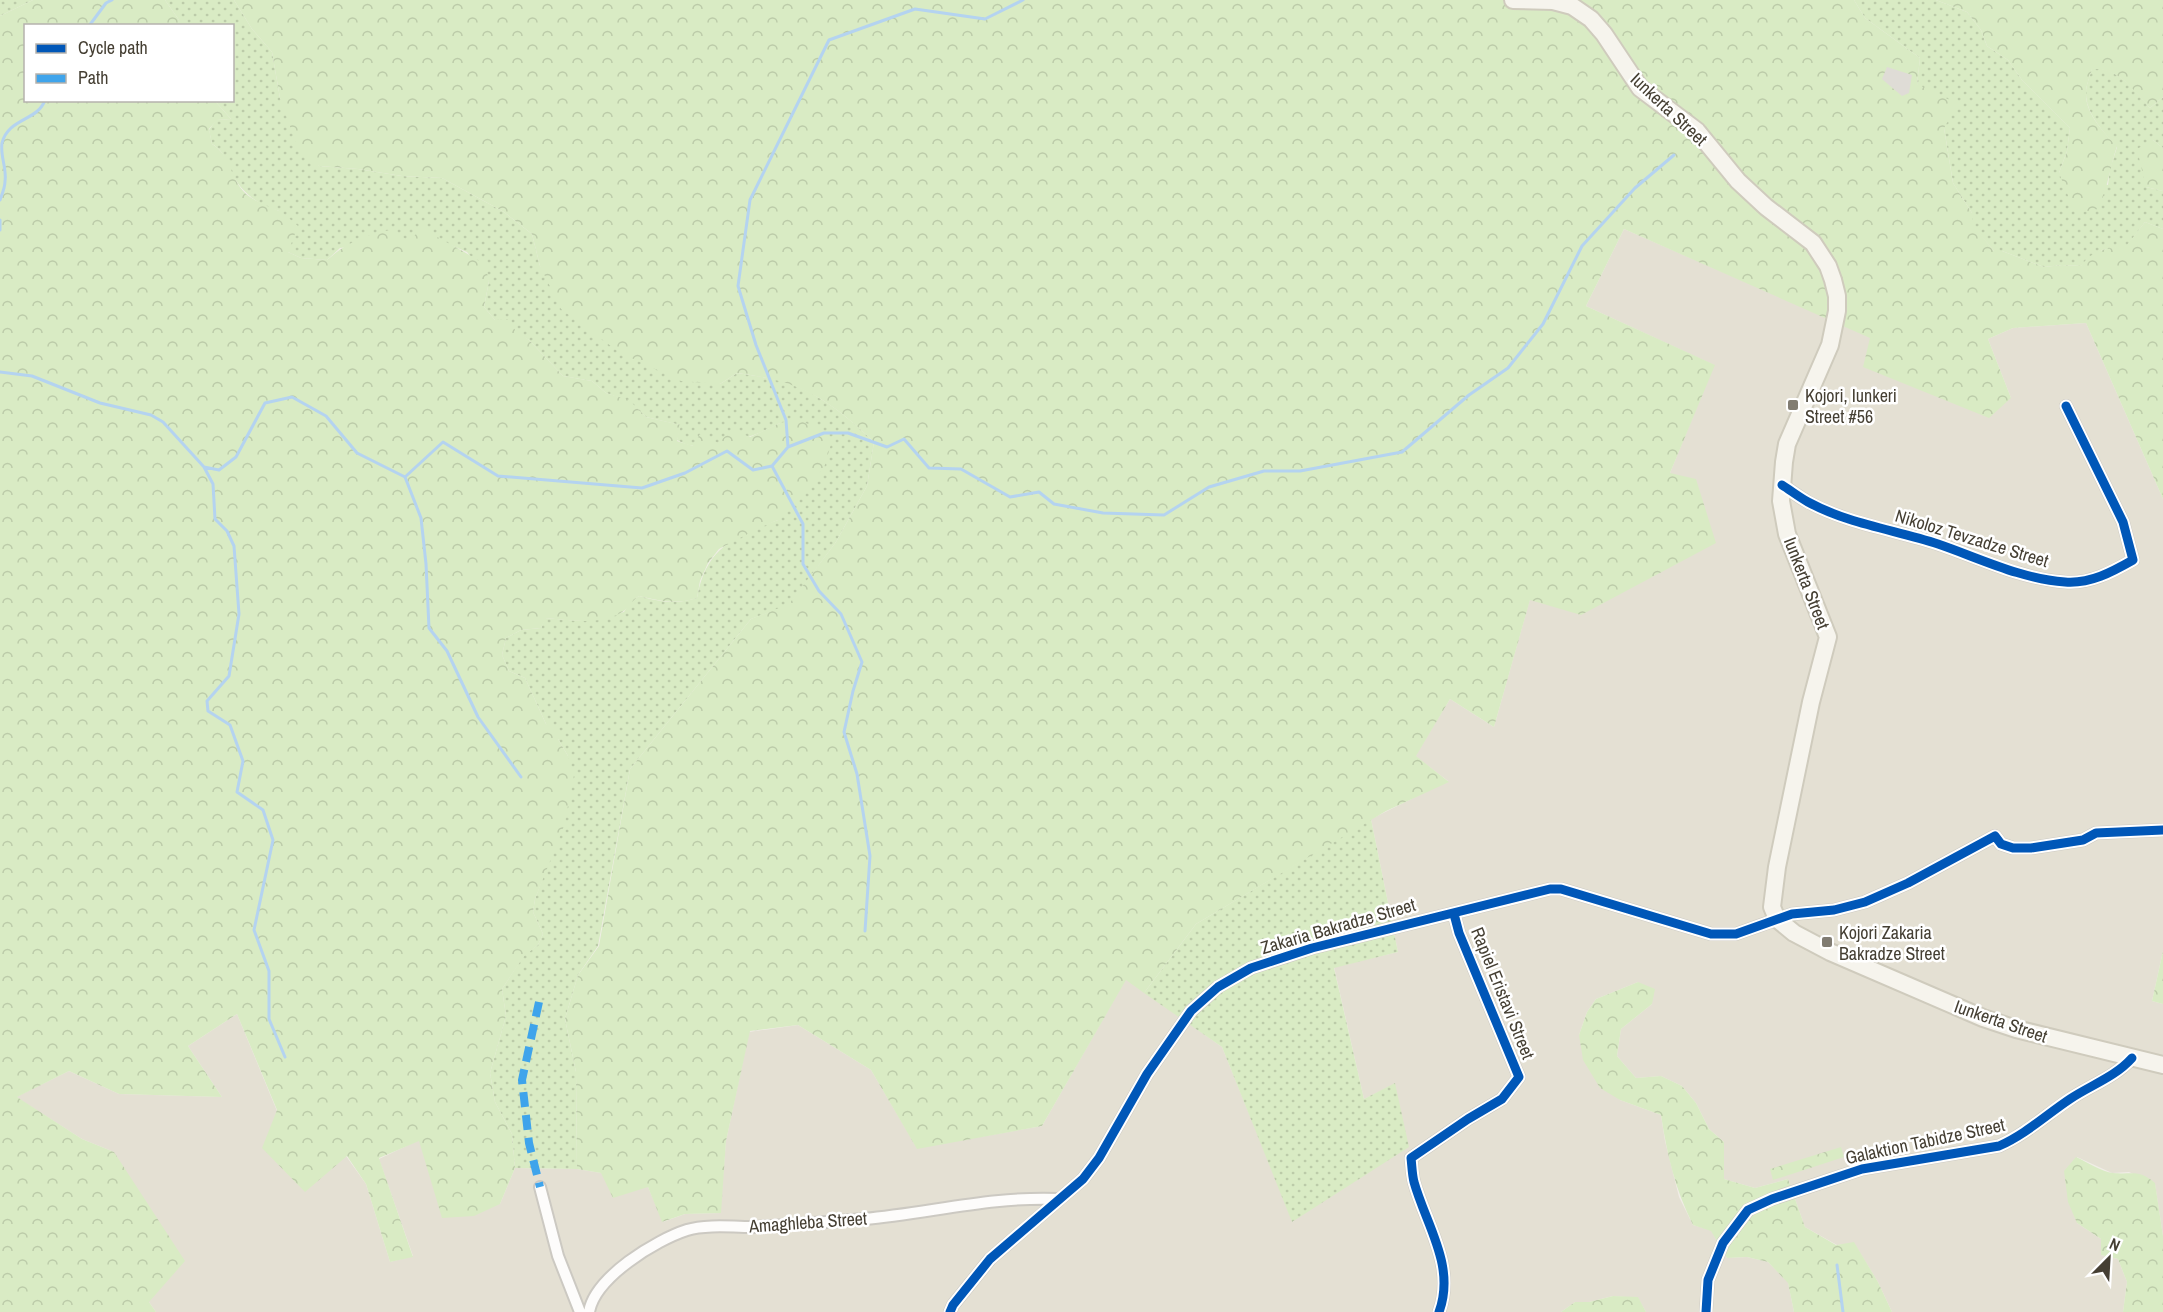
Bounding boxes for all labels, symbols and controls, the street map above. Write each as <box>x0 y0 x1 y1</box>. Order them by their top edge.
legend <box>24 24 234 102</box>
text: Cycle path <box>78 35 148 60</box>
text: Path <box>78 65 108 90</box>
street label: Iunkerta Street <box>1625 67 1713 151</box>
place label: Kojori, Iunkeri Street #56 <box>1805 383 1897 429</box>
marker: Kojori, Iunkeri Street #56 <box>1786 398 1800 412</box>
street label: Nikoloz Tevzadze Street <box>1892 503 2052 573</box>
street label: Iunkerta Street <box>1778 533 1836 633</box>
street label: Zakaria Bakradze Street <box>1258 892 1418 960</box>
place label: Kojori Zakaria Bakradze Street <box>1839 920 1945 966</box>
street label: Rapiel Eristavi Street <box>1465 923 1541 1063</box>
marker: Kojori Zakaria Bakradze Street <box>1820 935 1834 949</box>
street label: Iunkerta Street <box>1951 993 2051 1049</box>
street label: Galaktion Tabidze Street <box>1843 1112 2007 1170</box>
street label: Amaghleba Street <box>747 1205 868 1239</box>
north arrow <box>2079 1228 2139 1288</box>
text: N <box>2106 1232 2124 1256</box>

